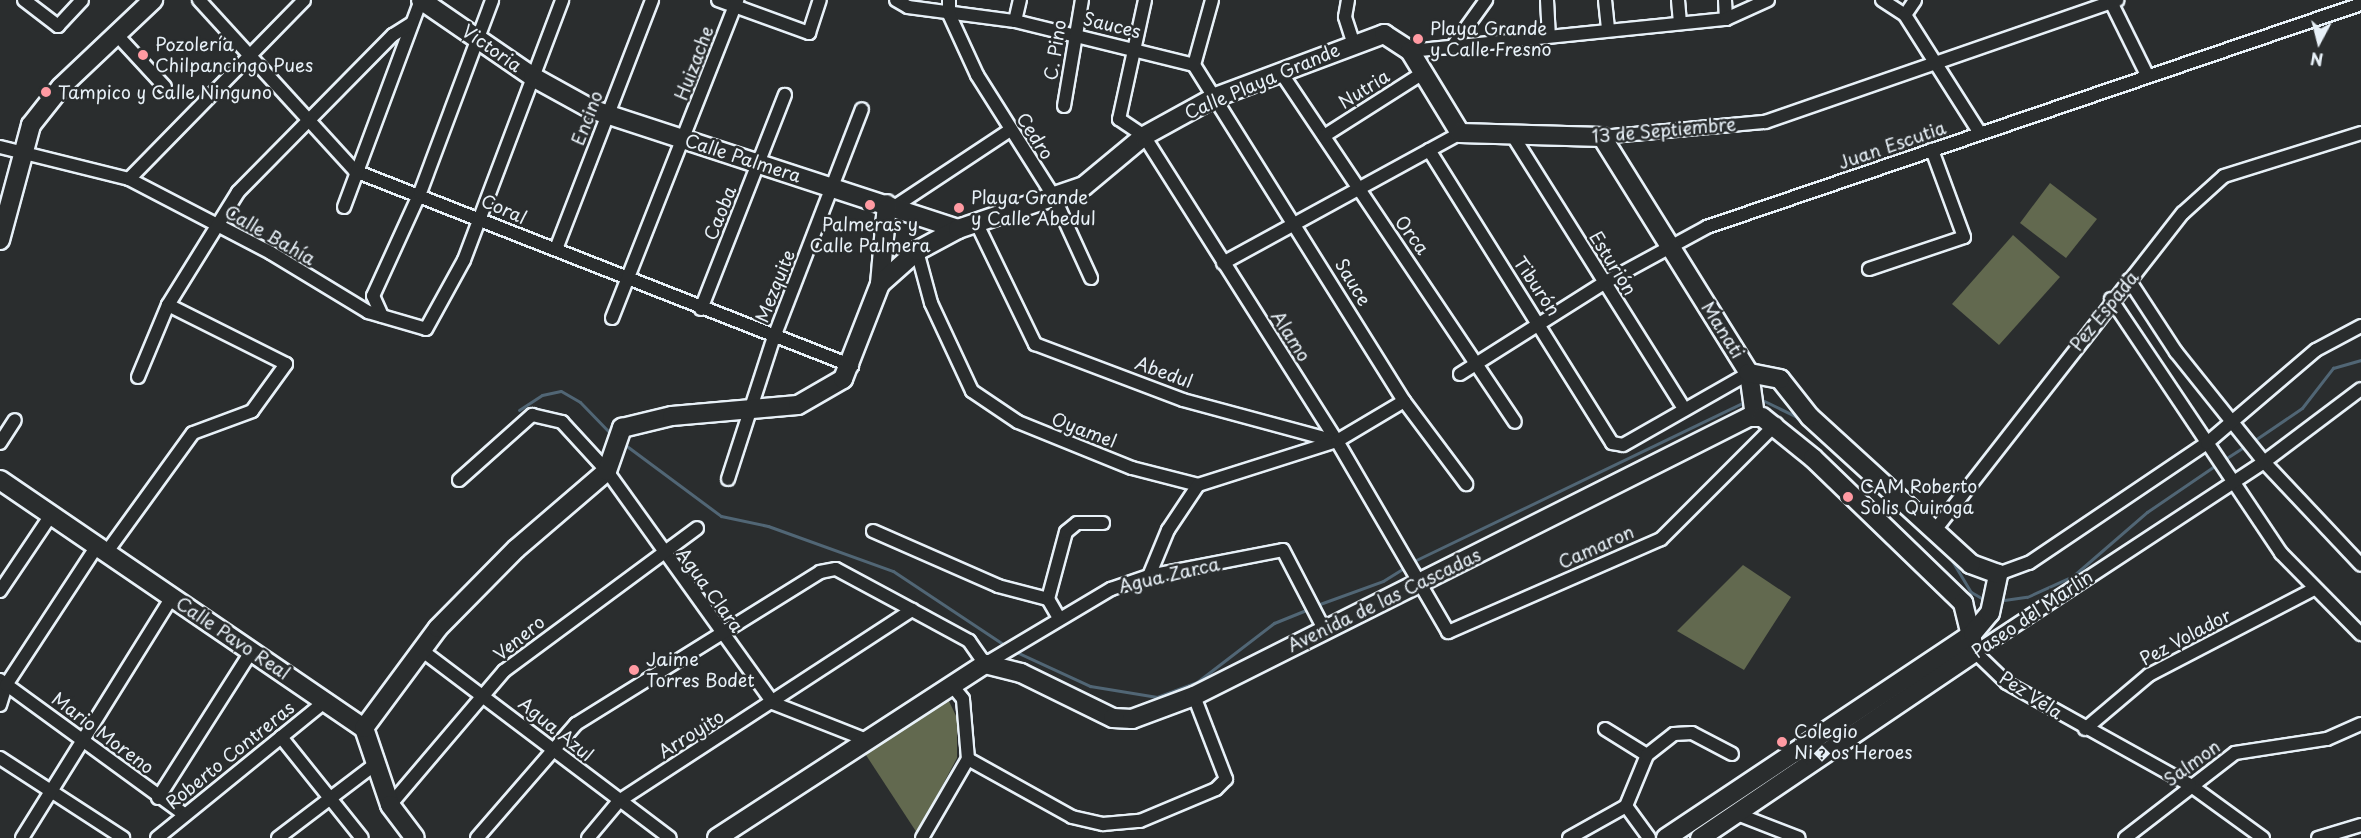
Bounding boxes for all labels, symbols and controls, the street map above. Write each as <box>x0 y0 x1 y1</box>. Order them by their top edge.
street label: Sauces <box>1081 7 1143 43</box>
north arrow <box>2289 12 2349 72</box>
street label: C. Pino <box>1040 18 1070 82</box>
place label: Playa Grande y Calle Fresno <box>1430 18 1552 60</box>
street label: Victoria <box>458 20 526 76</box>
street label: Huizache <box>670 23 718 103</box>
marker: Playa Grande y Calle Fresno <box>1411 32 1425 46</box>
place label: Pozolería Chilpancingo Pues <box>155 34 314 76</box>
street label: Calle Playa Grande <box>1181 38 1343 124</box>
text: N <box>2309 47 2325 73</box>
marker: Pozolería Chilpancingo Pues <box>136 48 150 62</box>
street label: Nutria <box>1335 65 1393 113</box>
place label: Tampico y Calle Ninguno <box>58 81 275 103</box>
marker: Tampico y Calle Ninguno <box>39 85 53 99</box>
street label: Encino <box>567 88 607 148</box>
street label: Cedro <box>1012 109 1058 163</box>
street label: 13 de Septiembre <box>1589 113 1739 147</box>
street label: Juan Escutia <box>1836 117 1948 173</box>
street label: Calle Palmera <box>682 129 804 187</box>
street label: Caoba <box>699 183 741 243</box>
place label: Playa Grande y Calle Abedul <box>971 187 1096 230</box>
street label: Coral <box>478 189 530 229</box>
marker: Palmeras y Calle Palmera <box>863 198 877 212</box>
street label: Calle Bahía <box>221 200 319 270</box>
marker: Playa Grande y Calle Abedul <box>952 201 966 215</box>
street label: Orca <box>1390 211 1434 259</box>
place label: Palmeras y Calle Palmera <box>810 214 930 256</box>
street label: Esturión <box>1585 227 1641 299</box>
street label: Mezquite <box>751 247 799 325</box>
street label: Tiburón <box>1509 252 1565 320</box>
street label: Sauce <box>1331 255 1375 309</box>
street label: Pez Espada <box>2065 267 2143 355</box>
street label: Manati <box>1697 298 1749 362</box>
street label: Alamo <box>1267 307 1315 365</box>
street label: Abedul <box>1132 352 1196 392</box>
street label: Oyamel <box>1049 408 1119 452</box>
place label: CAM Roberto Solis Quiroga <box>1860 476 1978 518</box>
marker: CAM Roberto Solis Quiroga <box>1841 490 1855 504</box>
street label: Camaron <box>1555 521 1637 573</box>
street label: Agua Clara <box>672 543 748 637</box>
street label: Avenida de las Cascadas <box>1283 543 1485 657</box>
street label: Agua Zarca <box>1116 553 1222 597</box>
street label: Paseo del Marlin <box>1967 565 2097 663</box>
street label: Calle Pavo Real <box>172 592 294 684</box>
street label: Pez Volador <box>2136 604 2234 670</box>
street label: Venero <box>489 611 549 665</box>
place label: Jaime Torres Bodet <box>646 649 755 692</box>
marker: Jaime Torres Bodet <box>627 663 641 677</box>
street label: Pez Vela <box>1996 667 2066 723</box>
street label: Mario Moreno <box>47 687 159 779</box>
street label: Agua Azul <box>515 693 597 765</box>
street label: Roberto Contreras <box>161 696 299 814</box>
street label: Arroyito <box>654 705 728 763</box>
place label: Colegio Ni�os Heroes <box>1794 721 1914 764</box>
marker: Colegio Ni�os Heroes <box>1775 735 1789 749</box>
street label: Salmon <box>2160 735 2224 791</box>

